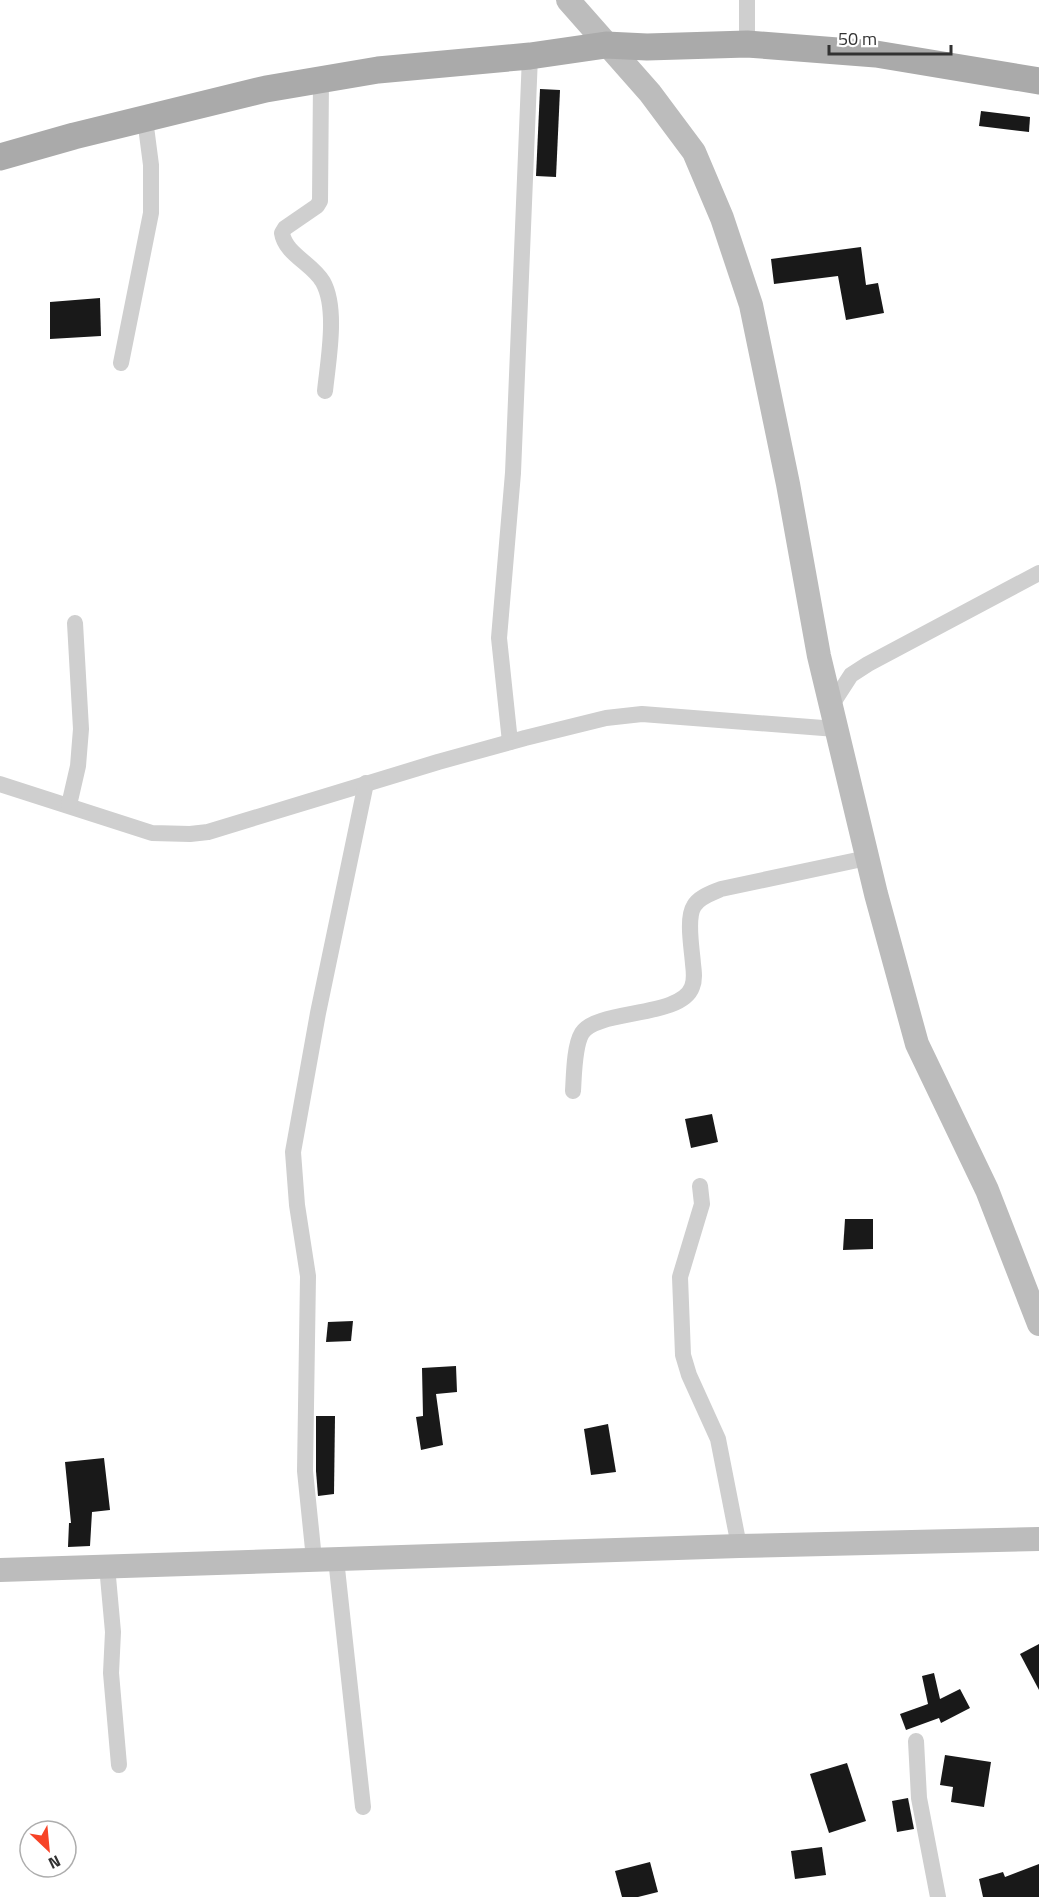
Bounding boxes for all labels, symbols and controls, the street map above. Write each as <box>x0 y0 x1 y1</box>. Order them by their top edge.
scale bar <box>829 18 950 56</box>
text: 50 m <box>838 25 877 52</box>
north arrow <box>18 1819 78 1879</box>
text: N <box>44 1849 65 1876</box>

